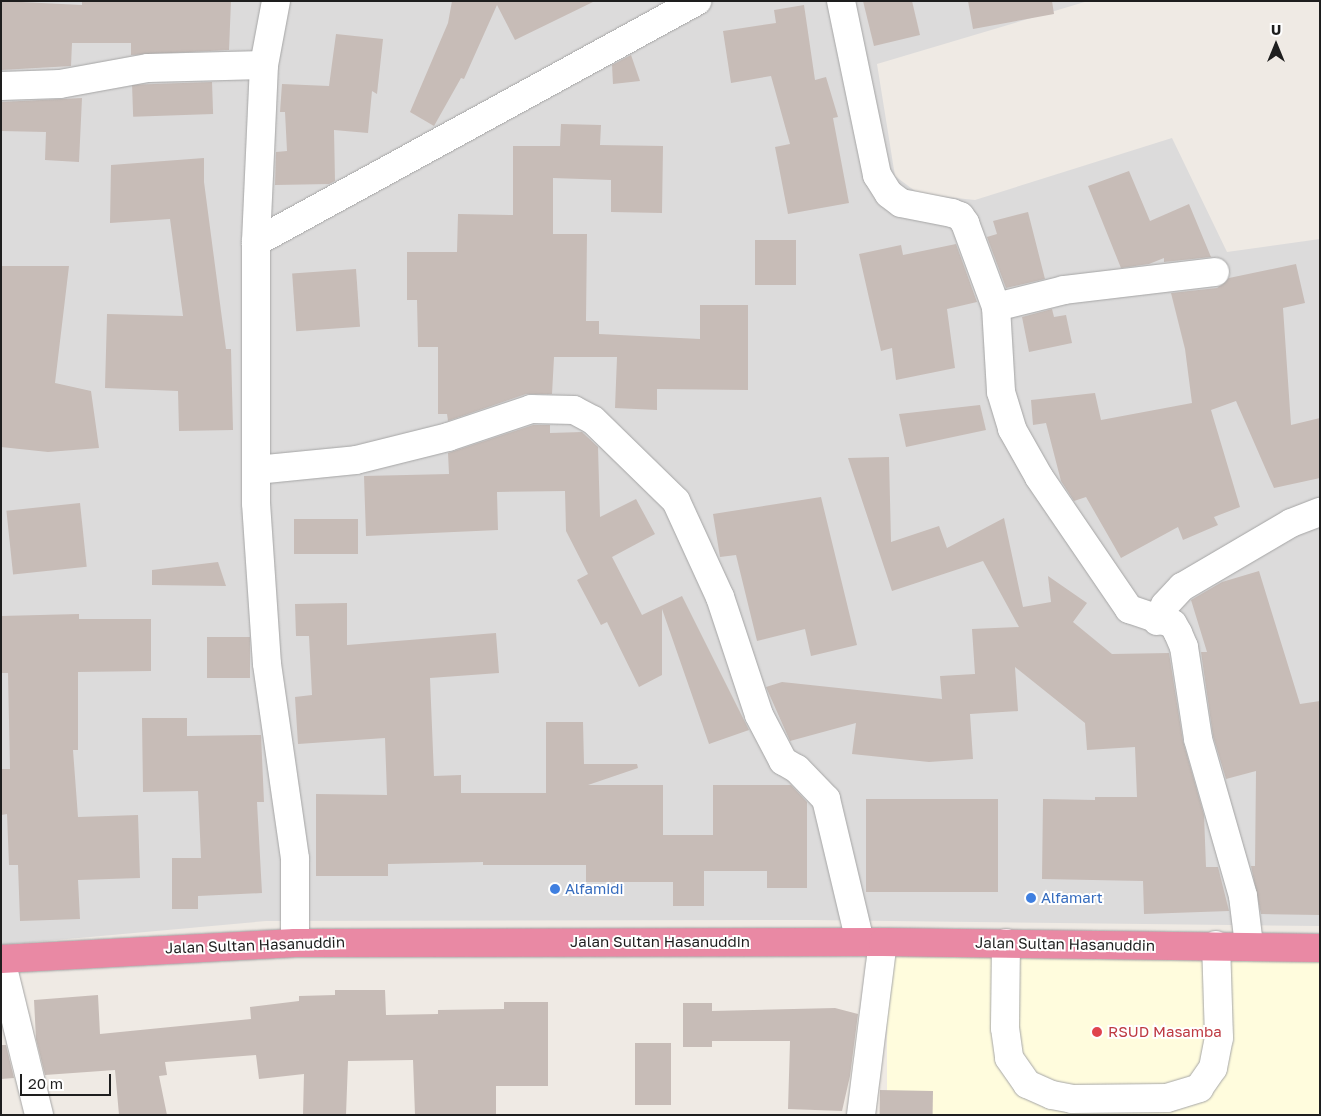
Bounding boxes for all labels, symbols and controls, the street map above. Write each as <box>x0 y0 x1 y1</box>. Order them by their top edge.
north arrow <box>1251 20 1301 70</box>
text: U <box>1271 21 1281 38</box>
place label: Alfamidi <box>565 880 623 898</box>
marker: Alfamidi <box>549 883 561 895</box>
place label: Alfamart <box>1041 889 1103 907</box>
marker: Alfamart <box>1025 892 1037 904</box>
street label: Jalan Sultan Hasanuddin <box>165 933 345 957</box>
street label: Jalan Sultan Hasanuddin <box>570 933 750 951</box>
street label: Jalan Sultan Hasanuddin <box>975 933 1155 955</box>
place label: RSUD Masamba <box>1108 1023 1222 1041</box>
marker: RSUD Masamba <box>1090 1025 1104 1039</box>
scale bar <box>22 1064 114 1096</box>
text: 20 m <box>28 1074 63 1092</box>

